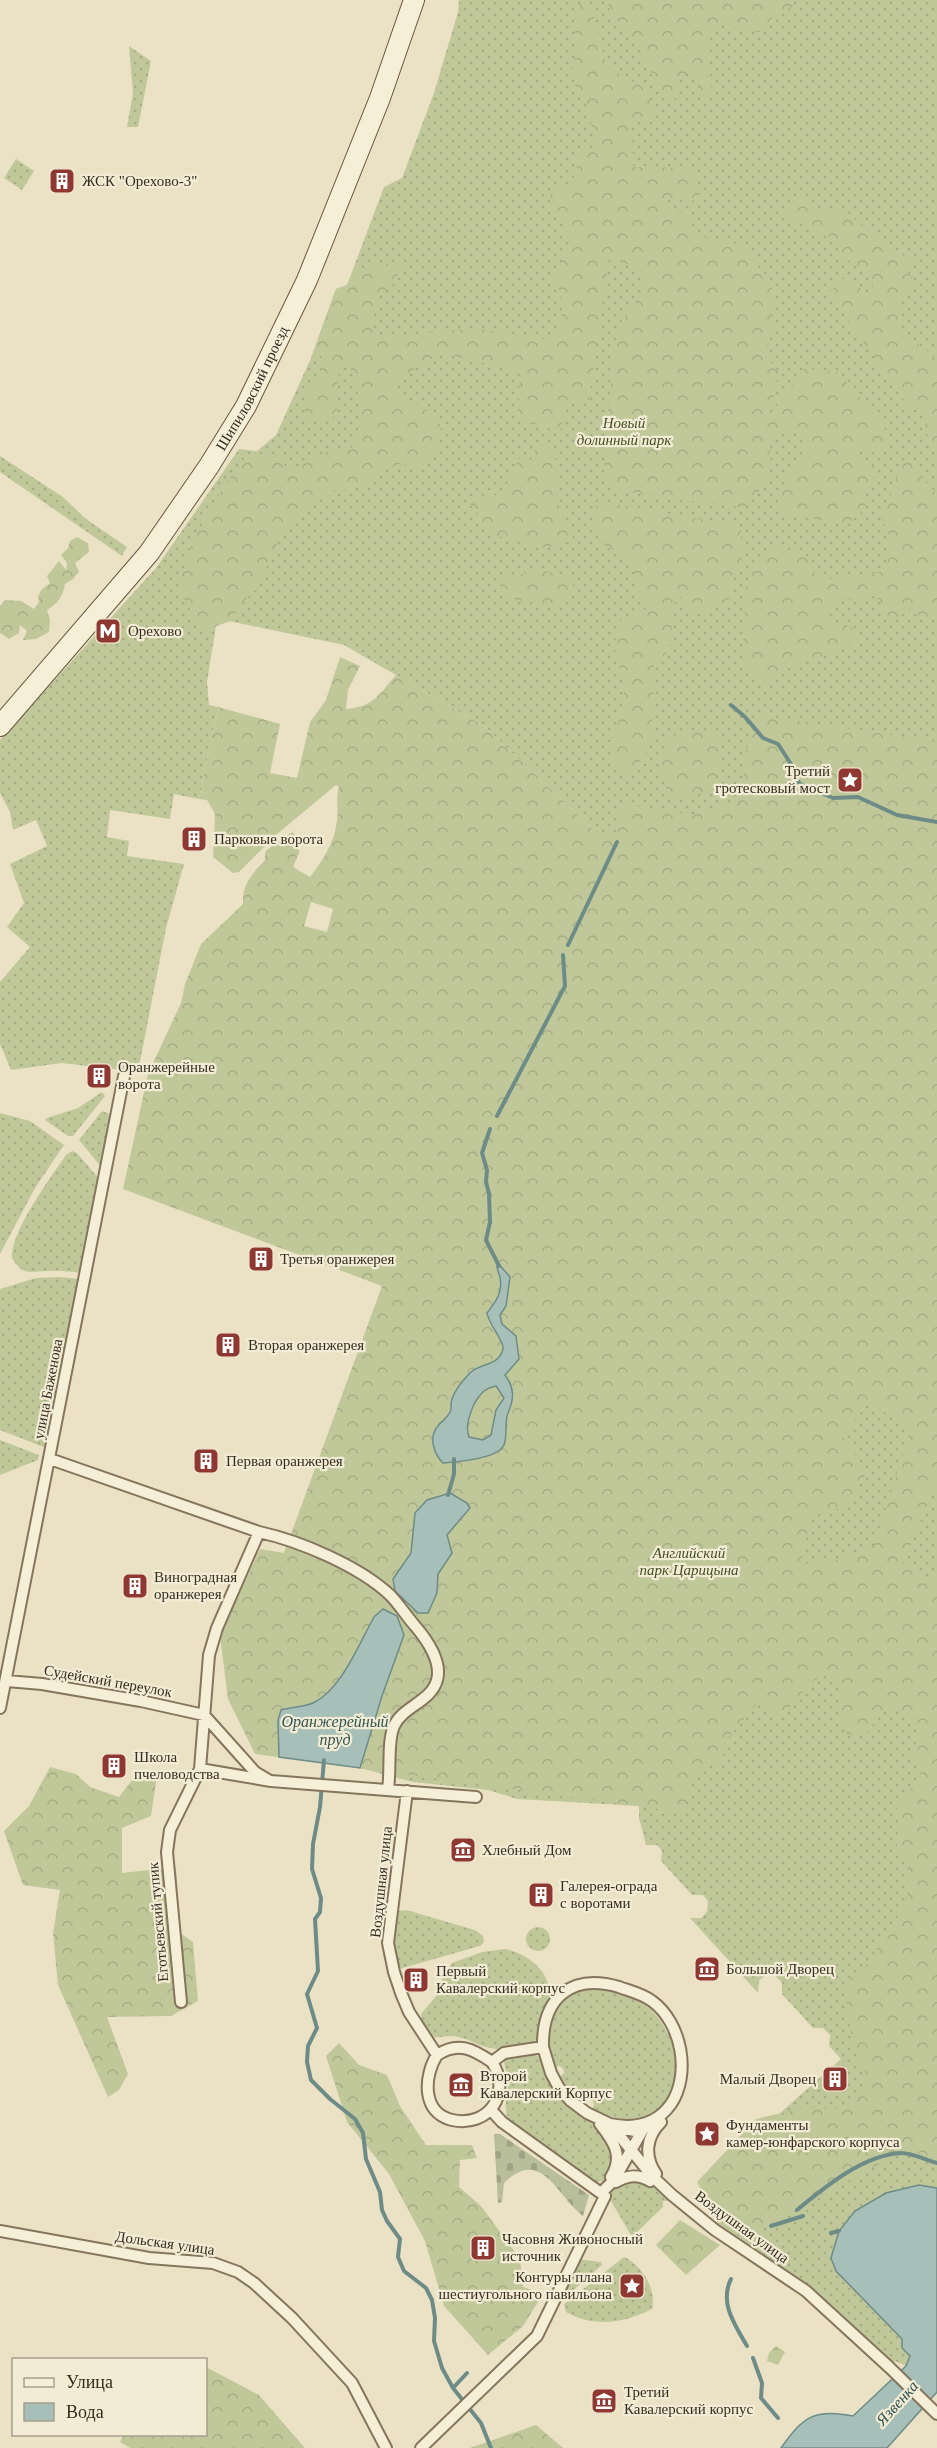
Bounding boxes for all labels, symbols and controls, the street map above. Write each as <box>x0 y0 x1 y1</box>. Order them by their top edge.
building icon: ЖСК "Орехово-3" <box>47 166 77 196</box>
place label: ЖСК "Орехово-3" <box>82 173 197 189</box>
street label: Шипиловский проезд <box>213 323 292 453</box>
park label: Новый долинный парк <box>577 415 672 448</box>
metro station icon: Орехово <box>93 616 123 646</box>
place label: Орехово <box>128 623 182 639</box>
place label: Третий гротесковый мост <box>715 763 830 796</box>
place icon: Третий гротесковый мост <box>835 765 865 795</box>
building icon: Парковые ворота <box>179 824 209 854</box>
place label: Парковые ворота <box>214 831 324 847</box>
place label: Оранжерейные ворота <box>118 1059 215 1092</box>
building icon: Оранжерейные ворота <box>84 1061 114 1091</box>
building icon: Третья оранжерея <box>246 1244 276 1274</box>
place label: Третья оранжерея <box>280 1251 394 1267</box>
building icon: Вторая оранжерея <box>213 1330 243 1360</box>
street label: улица Баженова <box>30 1337 66 1441</box>
place label: Вторая оранжерея <box>248 1337 364 1353</box>
building icon: Первая оранжерея <box>191 1446 221 1476</box>
place label: Первая оранжерея <box>226 1453 343 1469</box>
park label: Английский парк Царицына <box>639 1545 739 1578</box>
place label: Виноградная оранжерея <box>154 1569 237 1602</box>
building icon: Виноградная оранжерея <box>120 1571 150 1601</box>
street label: Судейский переулок <box>43 1662 174 1700</box>
water label: Оранжерейный пруд <box>281 1713 389 1749</box>
place label: Школа пчеловодства <box>134 1749 220 1782</box>
building icon: Школа пчеловодства <box>99 1751 129 1781</box>
street label: Воздушная улица <box>367 1825 395 1939</box>
museum icon: Хлебный Дом <box>448 1835 478 1865</box>
place label: Хлебный Дом <box>482 1842 572 1858</box>
street label: Еготьевский тупик <box>145 1861 171 1983</box>
place label: Галерея-ограда с воротами <box>560 1878 658 1911</box>
building icon: Галерея-ограда с воротами <box>526 1880 556 1910</box>
museum icon: Большой Дворец <box>692 1954 722 1984</box>
place label: Большой Дворец <box>726 1961 834 1977</box>
place label: Первый Кавалерский корпус <box>436 1963 566 1996</box>
building icon: Первый Кавалерский корпус <box>401 1965 431 1995</box>
building icon: Малый Дворец <box>820 2064 850 2094</box>
place label: Второй Кавалерский Корпус <box>480 2068 612 2101</box>
museum icon: Второй Кавалерский Корпус <box>446 2070 476 2100</box>
place label: Малый Дворец <box>720 2071 816 2087</box>
place label: Фундаменты камер-юнфарского корпуса <box>726 2117 900 2150</box>
place icon: Фундаменты камер-юнфарского корпуса <box>692 2119 722 2149</box>
street label: Воздушная улица <box>692 2188 792 2267</box>
street label: Дольская улица <box>114 2228 216 2258</box>
place label: Часовня Живоносный источник <box>502 2231 643 2264</box>
building icon: Часовня Живоносный источник <box>468 2233 498 2263</box>
place label: Контуры плана шестиугольного павильона <box>438 2269 612 2302</box>
place icon: Контуры плана шестиугольного павильона <box>617 2271 647 2301</box>
legend <box>12 2358 207 2436</box>
text: Улица <box>66 2372 113 2392</box>
water label: Язвенка <box>872 2377 921 2429</box>
place label: Третий Кавалерский корпус <box>624 2384 754 2417</box>
museum icon: Третий Кавалерский корпус <box>589 2386 619 2416</box>
text: Вода <box>66 2402 104 2422</box>

